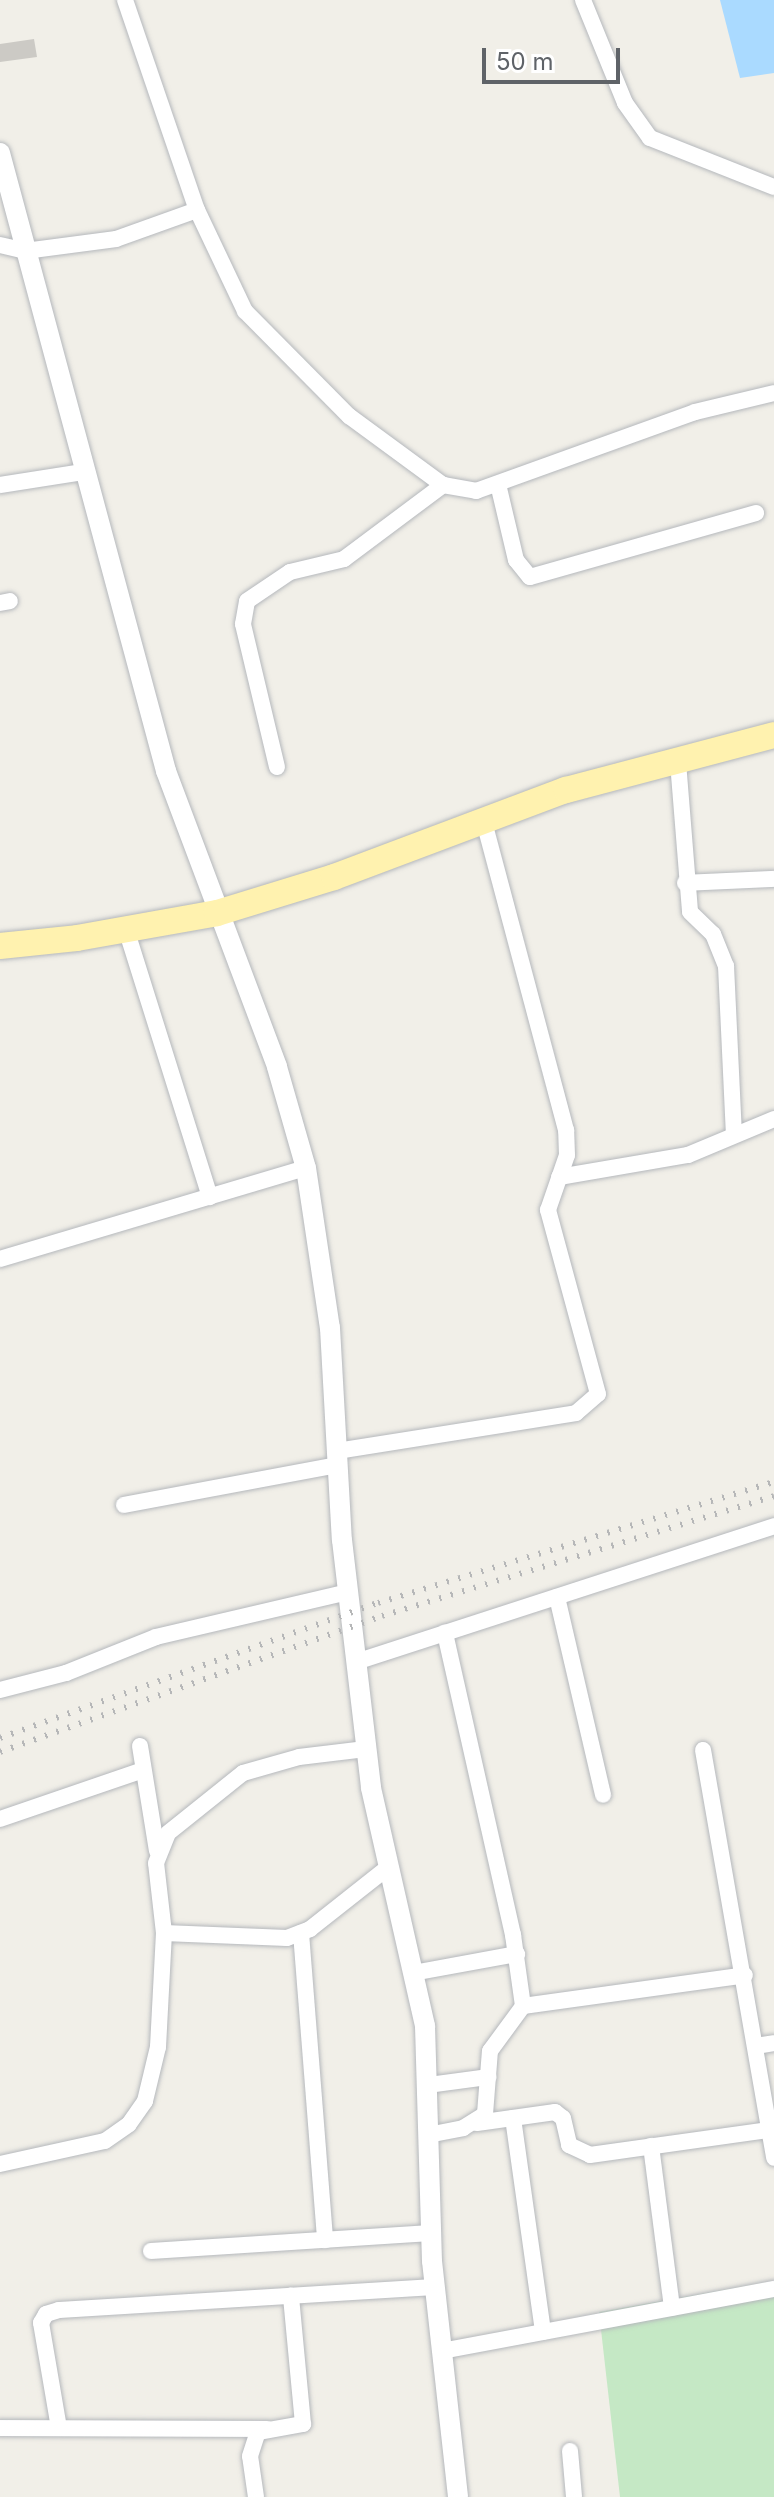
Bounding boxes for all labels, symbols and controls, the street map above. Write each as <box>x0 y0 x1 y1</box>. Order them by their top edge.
scale bar <box>486 32 624 82</box>
text: 50 m <box>496 47 554 76</box>

